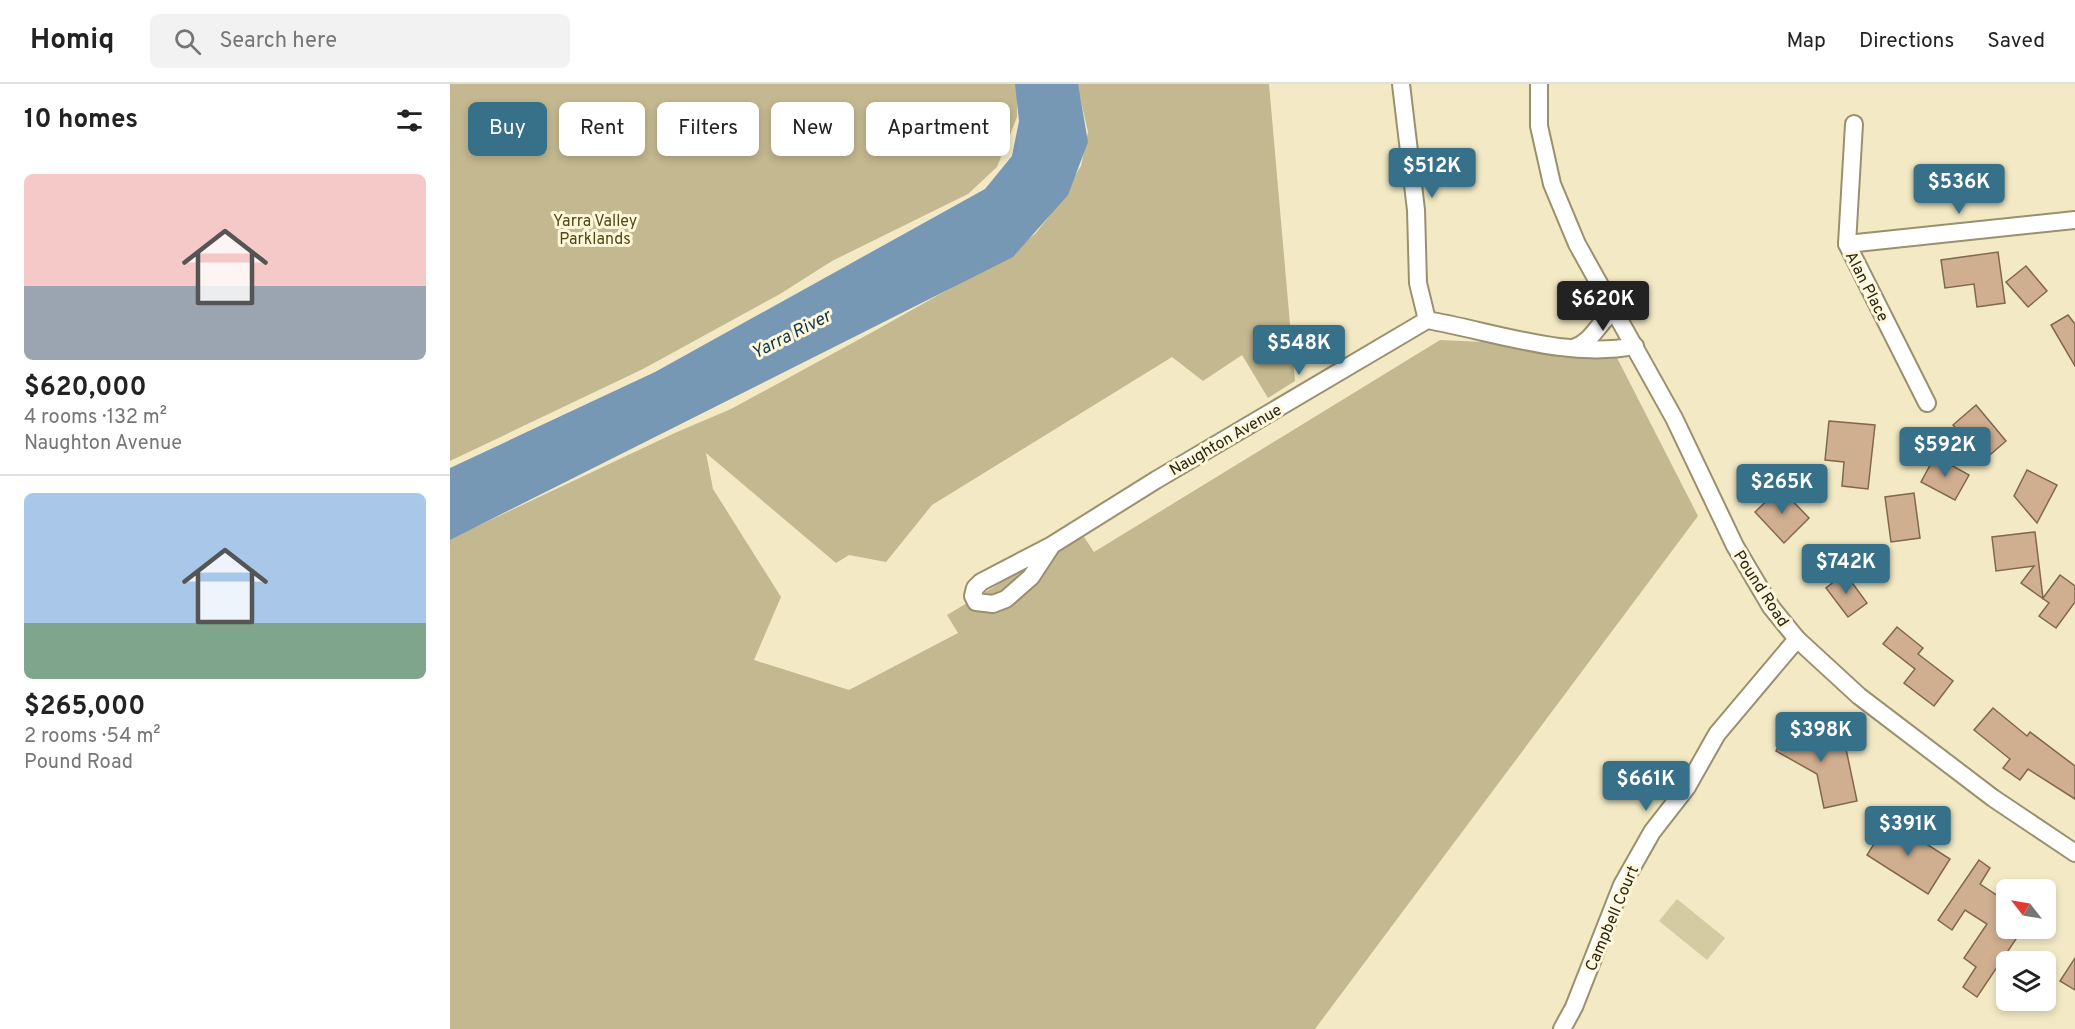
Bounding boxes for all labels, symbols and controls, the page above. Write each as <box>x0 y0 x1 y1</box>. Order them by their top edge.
search box <box>150 14 570 68</box>
text: Homiq <box>30 23 114 59</box>
icon: search <box>171 25 204 58</box>
text: Search here <box>219 28 337 55</box>
text: Map <box>1786 28 1826 55</box>
text: Directions <box>1859 28 1954 55</box>
text: Saved <box>1987 28 2045 55</box>
chip: Buy <box>468 102 547 156</box>
chip: Rent <box>559 102 645 156</box>
chip: Filters <box>657 102 759 156</box>
chip: New <box>771 102 854 156</box>
chip: Apartment <box>866 102 1010 156</box>
text: 10 homes <box>24 104 138 137</box>
icon: filters <box>393 104 426 137</box>
pin: $512K <box>1390 148 1474 199</box>
text: $512K <box>1403 154 1461 180</box>
pin: $536K <box>1917 164 2001 215</box>
text: $536K <box>1928 170 1990 196</box>
park label: Yarra Valley Parklands <box>553 212 637 250</box>
icon: home <box>171 213 279 321</box>
street label: Alan Place <box>1840 248 1892 325</box>
pin: $620K <box>1561 281 1645 332</box>
text: $620K <box>1571 287 1635 313</box>
water label: Yarra River <box>748 305 837 365</box>
pin: $548K <box>1257 325 1341 376</box>
text: $548K <box>1267 331 1331 357</box>
text: $620,000 <box>24 372 147 405</box>
street label: Naughton Avenue <box>1166 400 1286 481</box>
text: 4 rooms · 132 m² <box>24 405 167 431</box>
pin: $592K <box>1903 427 1987 478</box>
text: Naughton Avenue <box>24 431 182 457</box>
text: $592K <box>1914 433 1976 459</box>
pin: $265K <box>1740 464 1824 515</box>
text: $265K <box>1751 470 1813 496</box>
icon: home <box>171 532 279 640</box>
pin: $742K <box>1804 544 1888 595</box>
street label: Pound Road <box>1728 547 1792 631</box>
text: $742K <box>1816 550 1876 576</box>
text: $265,000 <box>24 691 145 724</box>
pin: $398K <box>1779 712 1863 763</box>
text: $398K <box>1790 718 1853 744</box>
text: 2 rooms · 54 m² <box>24 724 161 750</box>
text: Pound Road <box>24 750 133 776</box>
pin: $661K <box>1604 761 1688 812</box>
text: $661K <box>1617 767 1675 793</box>
pin: $391K <box>1866 806 1950 857</box>
text: $391K <box>1879 812 1937 838</box>
street label: Campbell Court <box>1582 863 1644 975</box>
north arrow <box>1996 879 2056 939</box>
map controls <box>1996 879 2056 1011</box>
button: layers <box>1996 951 2056 1011</box>

